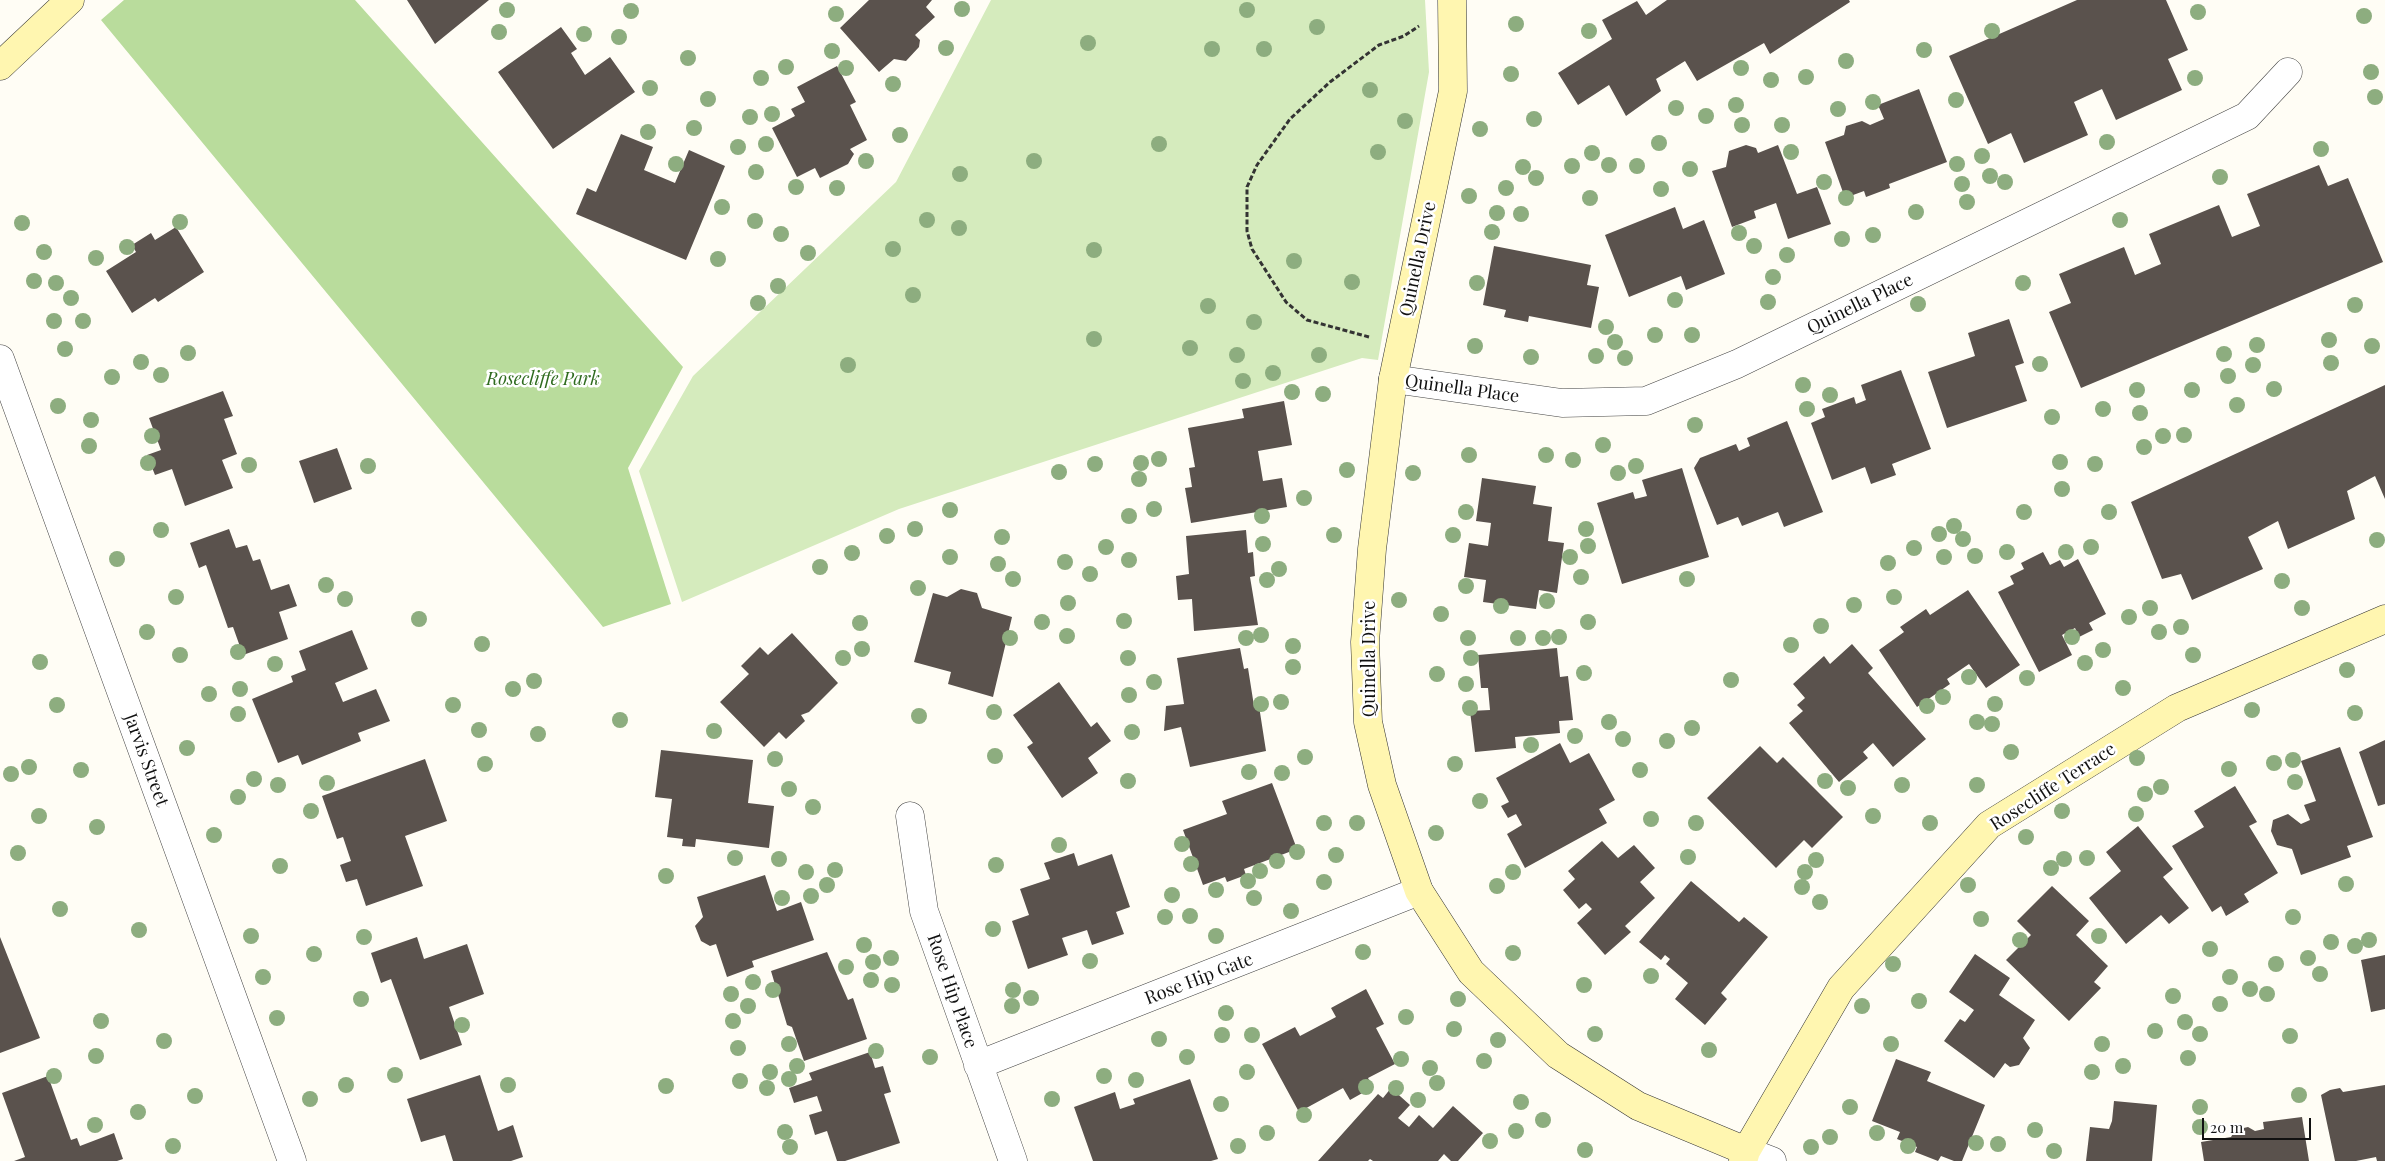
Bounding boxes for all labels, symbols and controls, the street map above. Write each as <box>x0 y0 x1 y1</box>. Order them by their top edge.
street label: Quinella Drive <box>1395 200 1441 318</box>
street label: Quinella Place <box>1804 269 1916 339</box>
park label: Rosecliffe Park <box>486 368 600 390</box>
street label: Quinella Place <box>1404 370 1520 408</box>
street label: Quinella Drive <box>1358 601 1380 717</box>
street label: Jarvis Street <box>119 711 173 809</box>
street label: Rosecliffe Terrace <box>1986 738 2120 836</box>
street label: Rose Hip Place <box>922 931 982 1051</box>
street label: Rose Hip Gate <box>1142 948 1256 1010</box>
scale bar <box>2205 1108 2314 1140</box>
text: 20 m <box>2210 1117 2243 1137</box>

